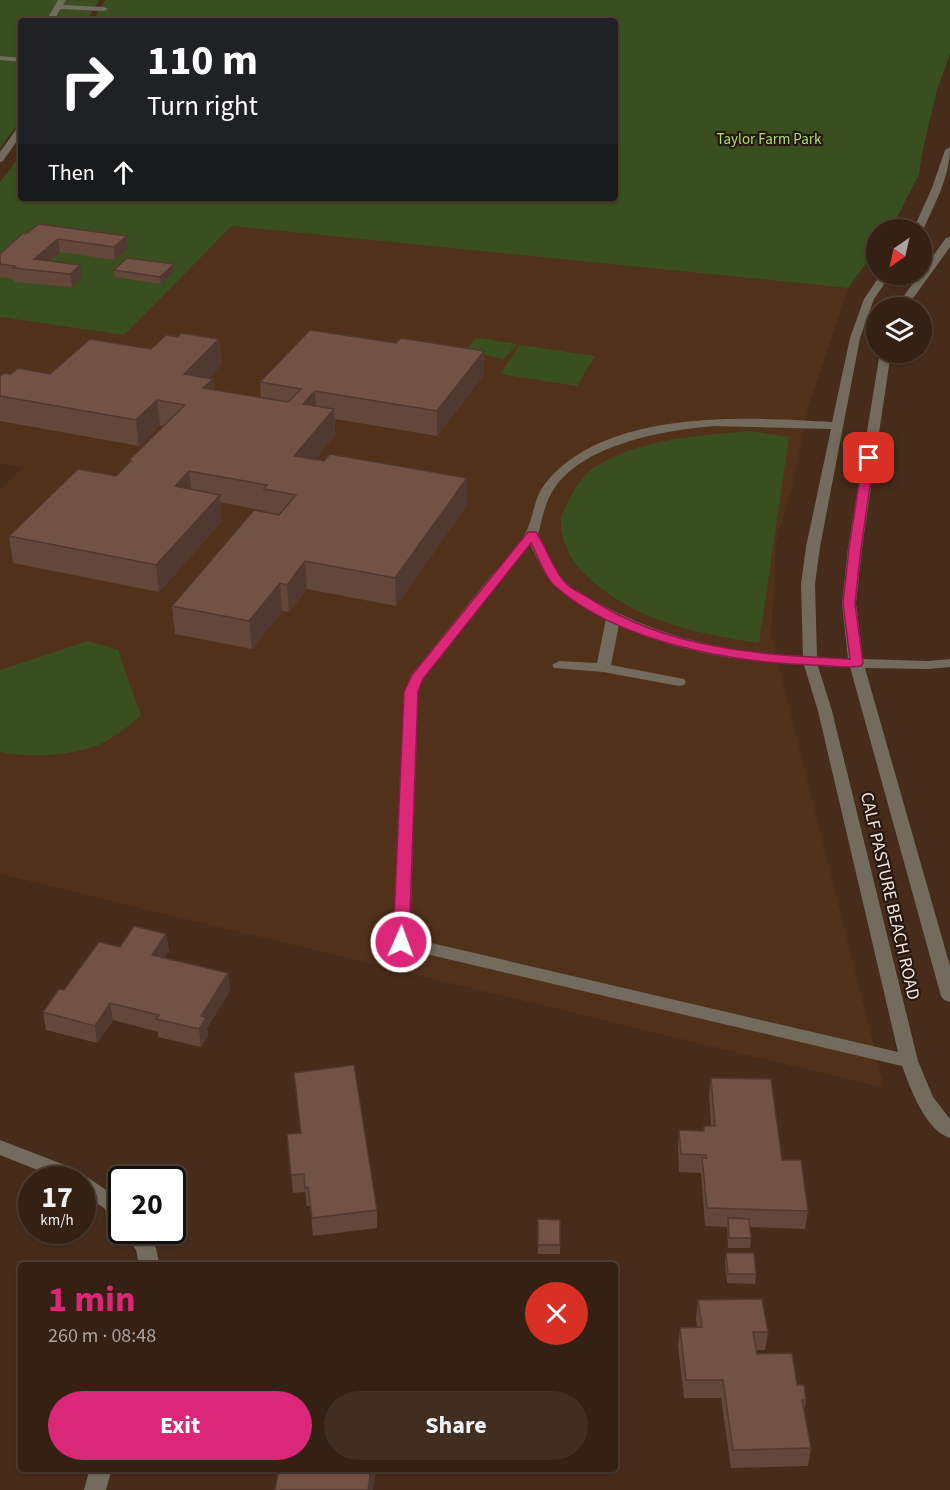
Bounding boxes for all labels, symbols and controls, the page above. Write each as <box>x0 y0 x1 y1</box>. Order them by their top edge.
text: 110 m <box>147 31 258 91</box>
icon: right <box>48 42 126 120</box>
text: Turn right <box>147 87 258 126</box>
park label: Taylor Farm Park <box>717 129 822 150</box>
icon: ahead <box>107 156 140 189</box>
text: Then <box>48 157 95 189</box>
north arrow <box>866 219 932 285</box>
map controls <box>866 219 932 363</box>
button: layers <box>866 297 932 363</box>
pin <box>843 432 894 483</box>
icon: arrive <box>852 441 885 474</box>
street label: CALF PASTURE BEACH ROAD <box>854 790 926 1002</box>
position arrow <box>369 910 433 974</box>
speed limit sign: 20 <box>108 1166 186 1244</box>
text: 17 <box>41 1176 73 1219</box>
text: km/h <box>40 1210 74 1231</box>
text: 1 min <box>48 1274 136 1325</box>
button: close <box>525 1282 588 1345</box>
text: 260 m · 08:48 <box>48 1322 156 1350</box>
button: Exit <box>48 1391 312 1460</box>
button: Share <box>324 1391 588 1460</box>

